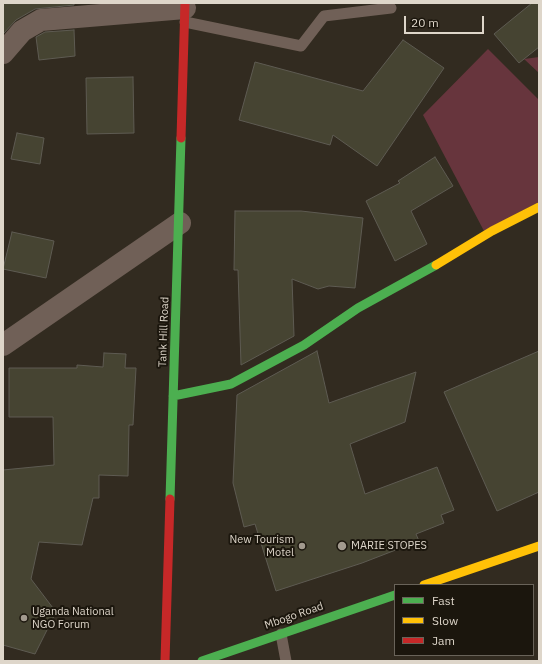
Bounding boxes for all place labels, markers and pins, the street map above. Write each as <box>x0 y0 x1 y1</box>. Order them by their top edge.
place label: New Tourism Motel <box>229 533 294 559</box>
place label: MARIE STOPES <box>351 539 427 553</box>
marker: MARIE STOPES <box>336 540 348 552</box>
marker: New Tourism Motel <box>297 541 307 551</box>
place label: Uganda National NGO Forum <box>32 605 114 631</box>
marker: Uganda National NGO Forum <box>19 613 29 623</box>

